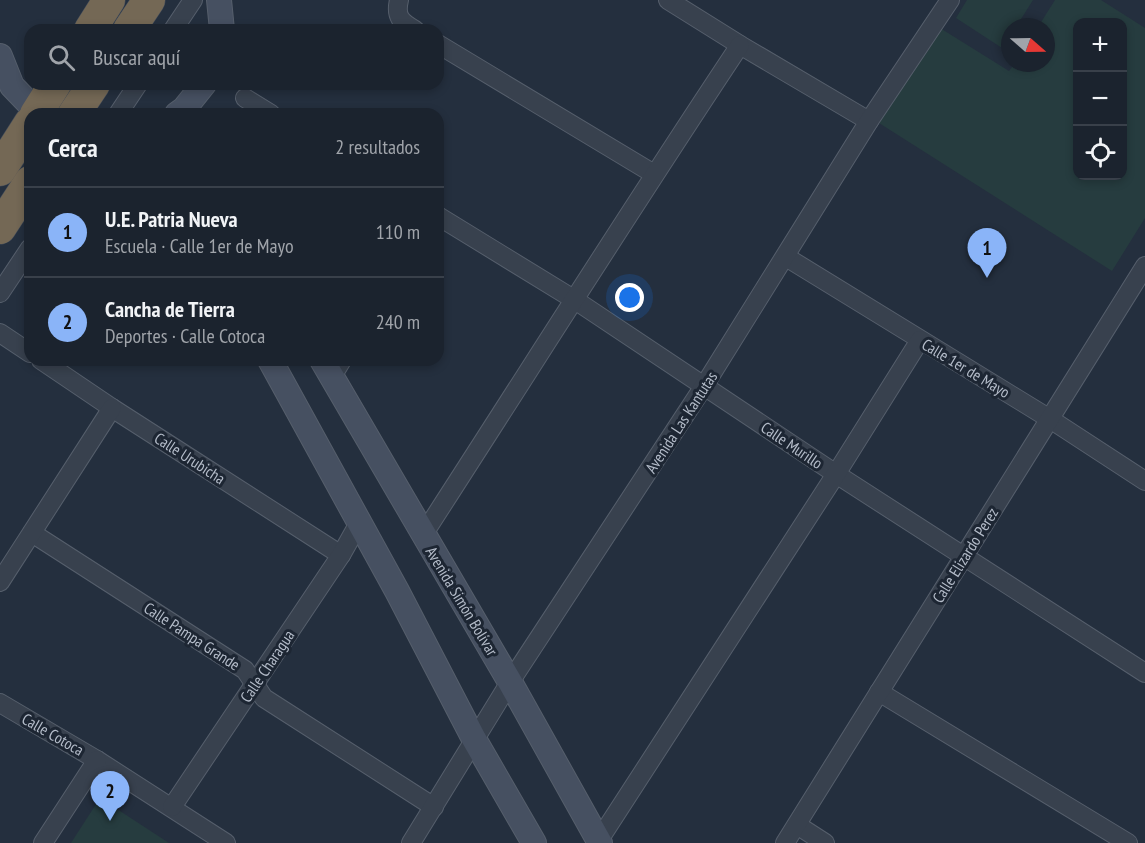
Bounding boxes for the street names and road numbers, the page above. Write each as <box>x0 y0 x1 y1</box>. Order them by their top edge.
street label: Calle 1er de Mayo <box>918 334 1014 402</box>
street label: Avenida Las Kantutas <box>641 367 721 477</box>
street label: Calle Murillo <box>757 417 827 473</box>
street label: Calle Urubicha <box>151 428 229 488</box>
street label: Calle Elizardo Perez <box>928 503 1002 606</box>
street label: Avenida Simón Bolívar <box>422 543 503 660</box>
street label: Calle Pampa Grande <box>140 598 244 674</box>
street label: Calle Charagua <box>236 626 298 706</box>
street label: Calle Cotoca <box>19 708 87 760</box>

